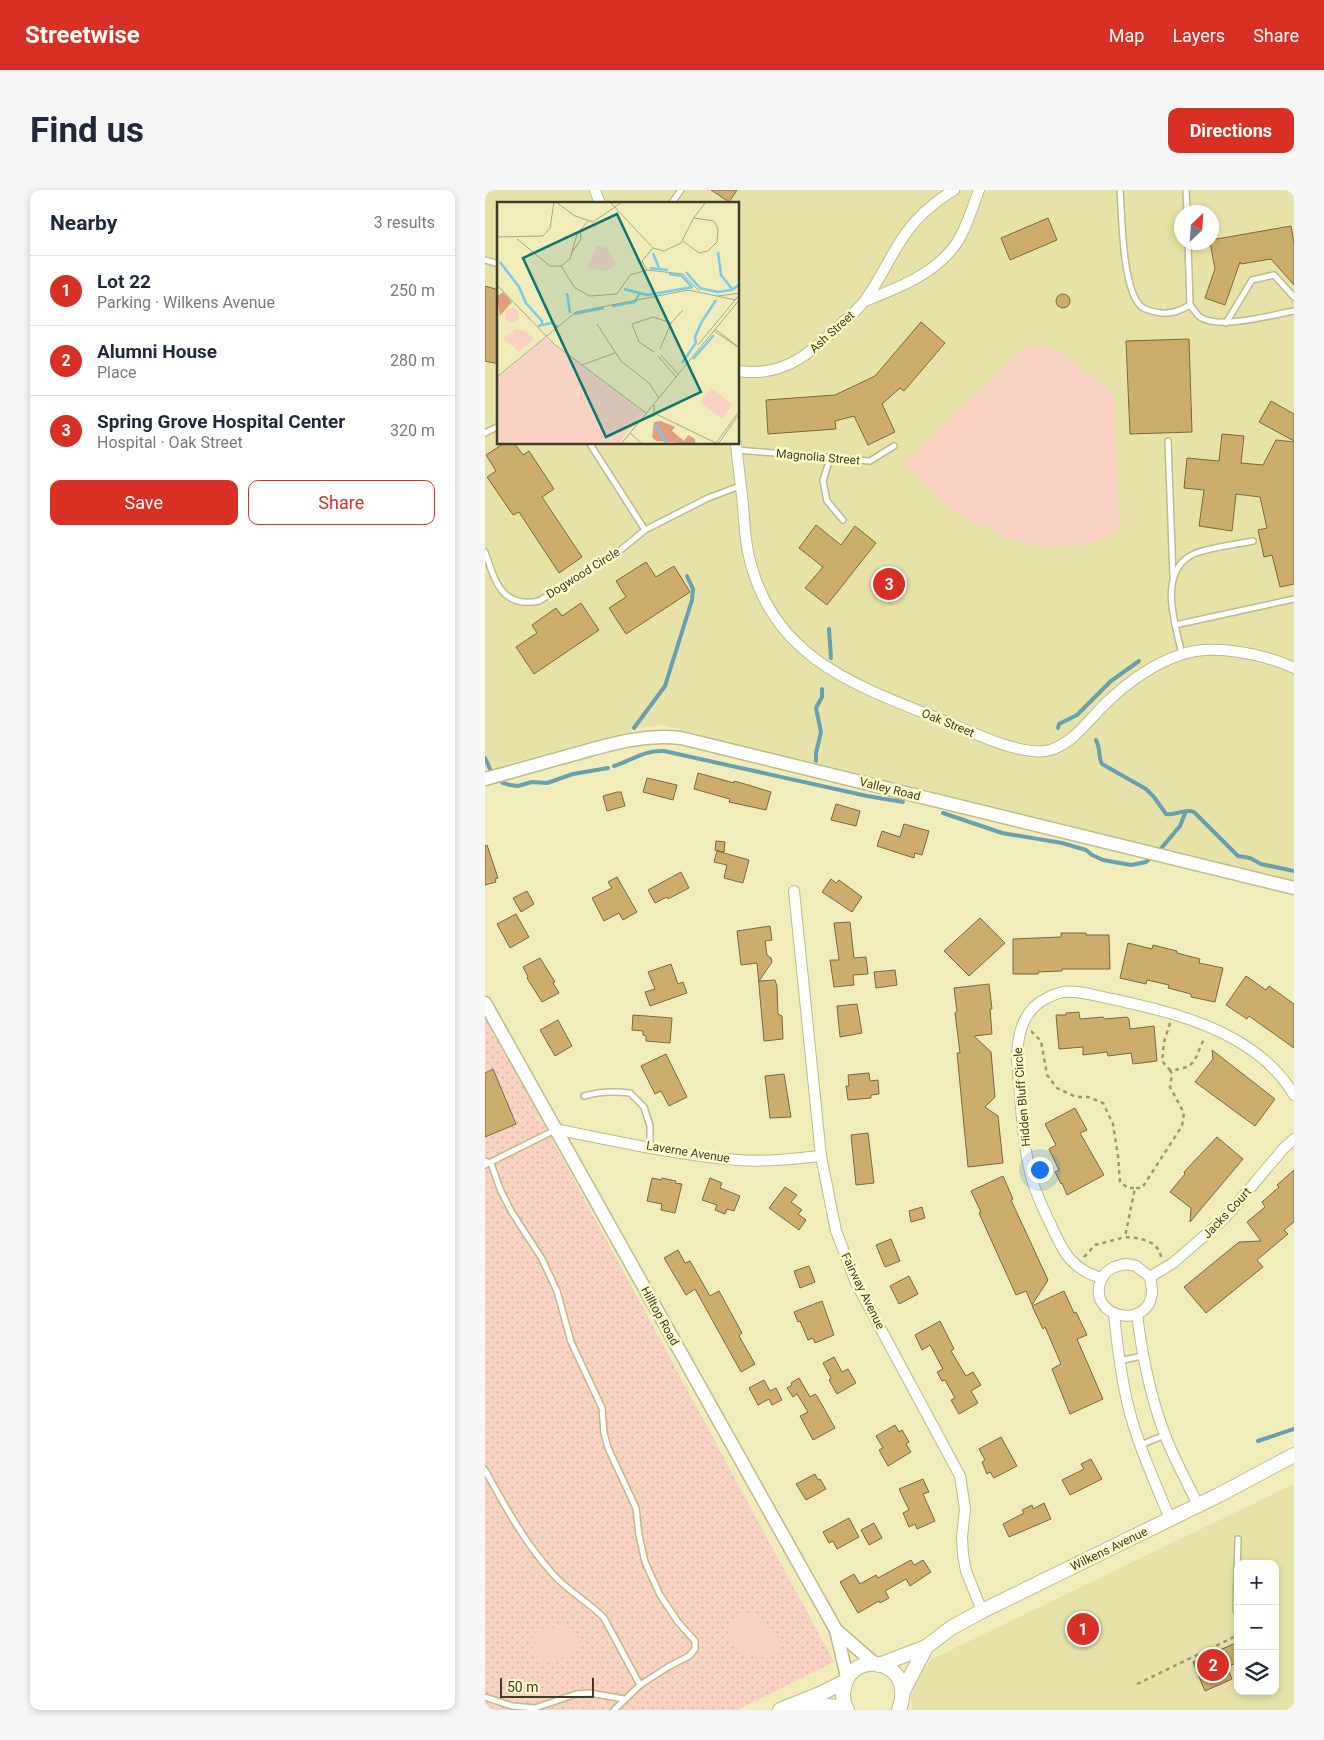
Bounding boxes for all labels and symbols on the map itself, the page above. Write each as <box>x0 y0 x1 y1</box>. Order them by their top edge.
inset map <box>497 202 740 445</box>
north arrow <box>1174 205 1219 250</box>
street label: Ash Street <box>807 308 857 356</box>
street label: Magnolia Street <box>775 446 861 468</box>
street label: Dogwood Circle <box>544 545 622 601</box>
pin: 3 <box>873 565 905 603</box>
street label: Oak Street <box>920 706 976 740</box>
street label: Valley Road <box>858 775 922 803</box>
street label: Hidden Bluff Circle <box>1011 1047 1033 1147</box>
street label: Laverne Avenue <box>645 1138 731 1166</box>
your location <box>1027 1157 1053 1183</box>
street label: Jacks Court <box>1200 1185 1254 1241</box>
street label: Fairway Avenue <box>838 1250 888 1332</box>
street label: Hilltop Road <box>638 1284 682 1348</box>
street label: Wilkens Avenue <box>1068 1524 1150 1574</box>
pin: 1 <box>1067 1610 1099 1648</box>
pin: 2 <box>1197 1646 1229 1684</box>
scale bar <box>500 1675 594 1698</box>

